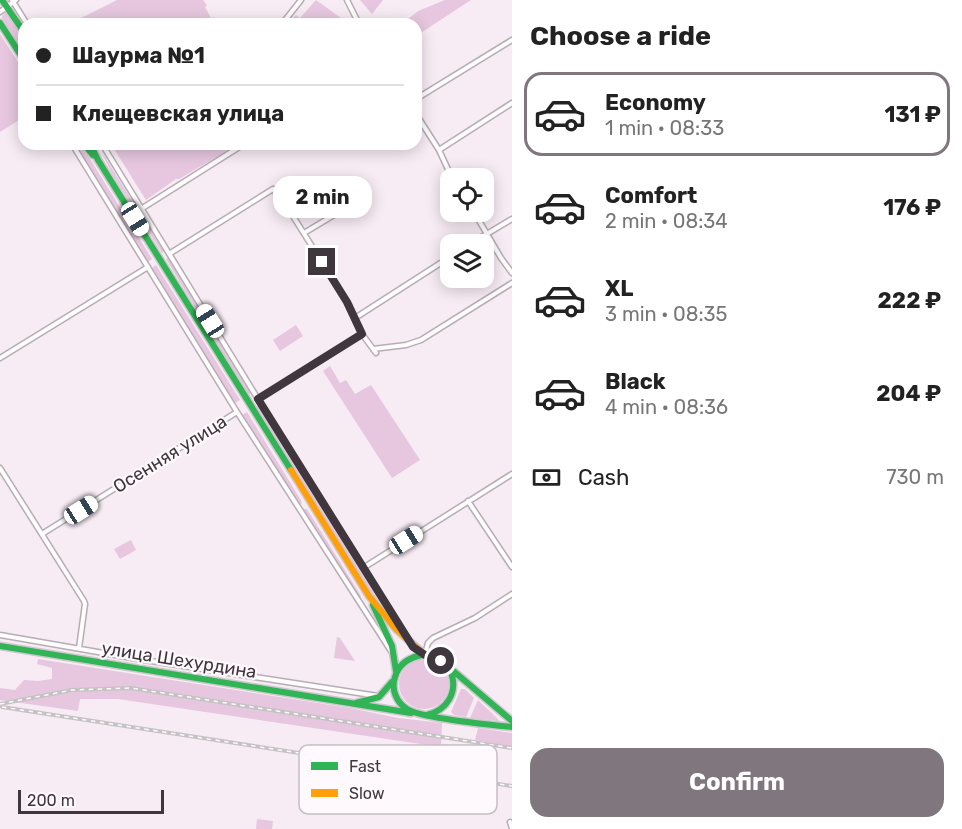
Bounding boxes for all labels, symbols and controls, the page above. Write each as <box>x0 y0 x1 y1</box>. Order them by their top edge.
text: Choose a ride <box>530 20 711 52</box>
text: Шаурма №1 <box>72 42 205 69</box>
icon: car <box>533 87 587 141</box>
text: Economy <box>605 89 706 116</box>
text: Клещевская улица <box>72 100 284 127</box>
text: 131 ₽ <box>884 101 941 128</box>
text: 1 min · 08:33 <box>605 116 724 140</box>
map controls <box>440 168 494 288</box>
button: locate <box>440 168 494 222</box>
callout: 2 min <box>272 175 372 217</box>
icon: car <box>533 180 587 234</box>
text: Comfort <box>605 182 697 209</box>
text: 2 min <box>295 185 350 209</box>
text: 176 ₽ <box>883 194 941 221</box>
car <box>118 199 152 239</box>
text: 2 min · 08:34 <box>605 209 728 233</box>
button: layers <box>440 234 494 288</box>
route end <box>308 248 335 275</box>
icon: car <box>533 273 587 327</box>
text: XL <box>605 275 633 302</box>
text: 222 ₽ <box>878 287 941 314</box>
car <box>193 301 227 341</box>
text: 3 min · 08:35 <box>605 302 728 326</box>
icon: car <box>533 366 587 420</box>
text: Black <box>605 368 666 395</box>
text: 204 ₽ <box>876 380 941 407</box>
text: 4 min · 08:36 <box>605 395 728 419</box>
street label: Осенняя улица <box>109 410 231 498</box>
icon: cash <box>530 461 563 494</box>
text: Cash <box>578 464 629 491</box>
text: 730 m <box>886 465 944 489</box>
car <box>61 493 101 527</box>
car <box>386 523 426 557</box>
street label: улица Шехурдина <box>100 637 258 683</box>
route start <box>427 647 454 674</box>
legend <box>299 745 497 814</box>
button: Confirm <box>530 748 944 817</box>
text: Fast <box>349 757 381 776</box>
text: Slow <box>349 784 385 803</box>
scale bar <box>18 787 164 814</box>
text: 200 m <box>27 791 75 810</box>

